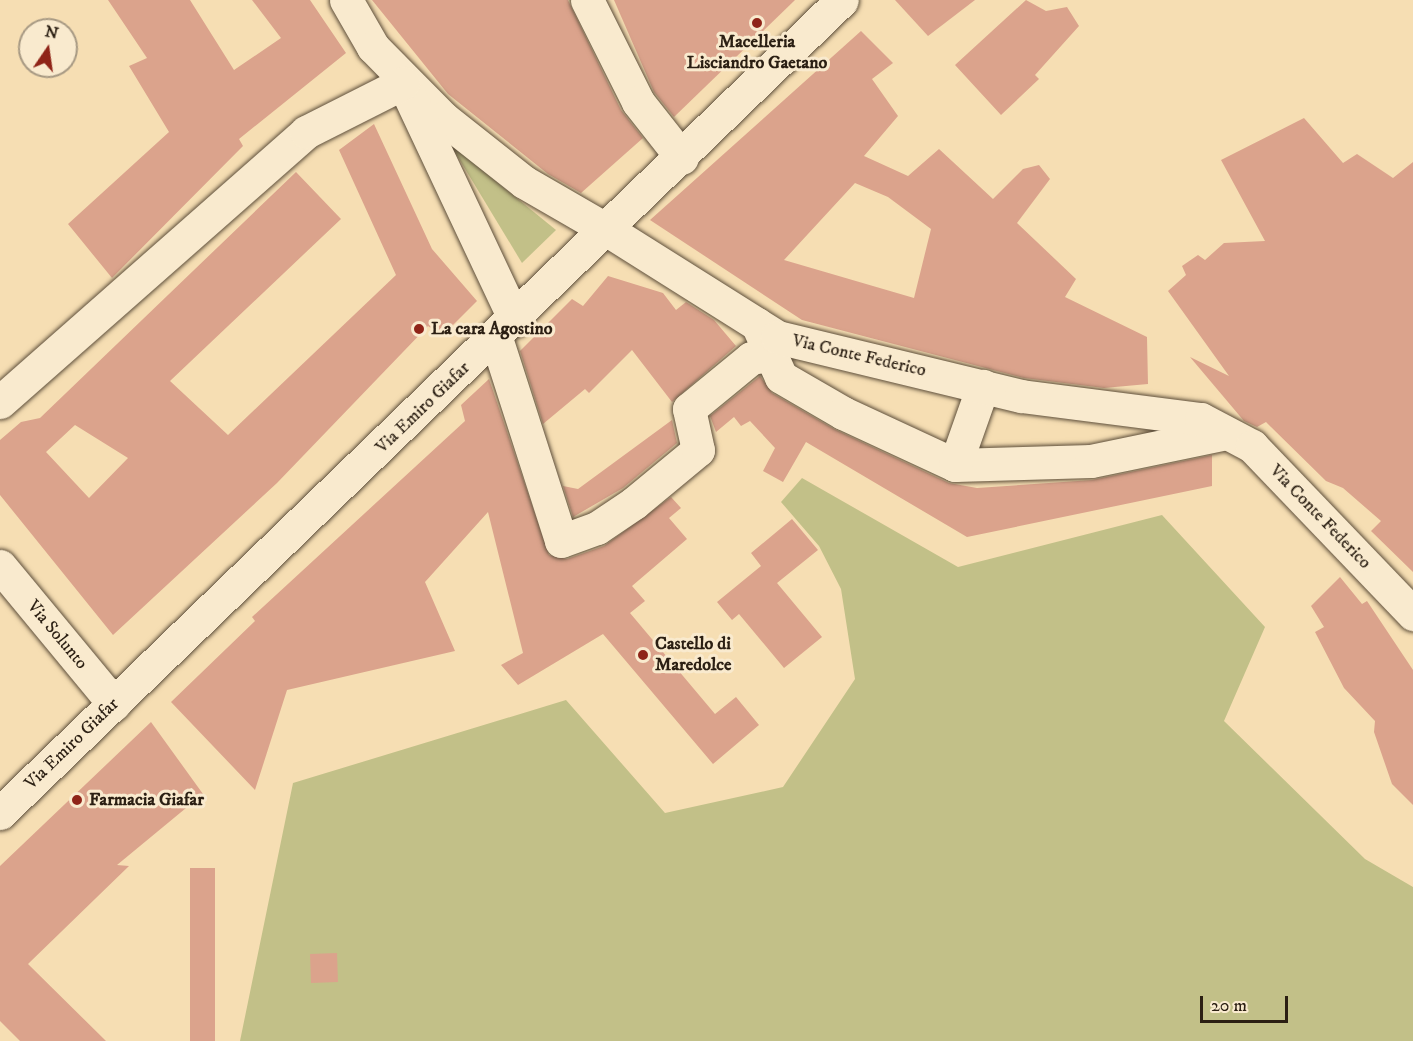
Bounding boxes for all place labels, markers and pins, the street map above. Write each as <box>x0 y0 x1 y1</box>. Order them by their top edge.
marker: Macelleria Lisciandro Gaetano <box>750 16 764 30</box>
place label: Macelleria Lisciandro Gaetano <box>687 32 827 74</box>
place label: La cara Agostino <box>431 318 553 340</box>
marker: La cara Agostino <box>412 322 426 336</box>
place label: Castello di Maredolce <box>655 634 731 676</box>
marker: Castello di Maredolce <box>636 648 650 662</box>
place label: Farmacia Giafar <box>89 789 204 811</box>
marker: Farmacia Giafar <box>70 793 84 807</box>

